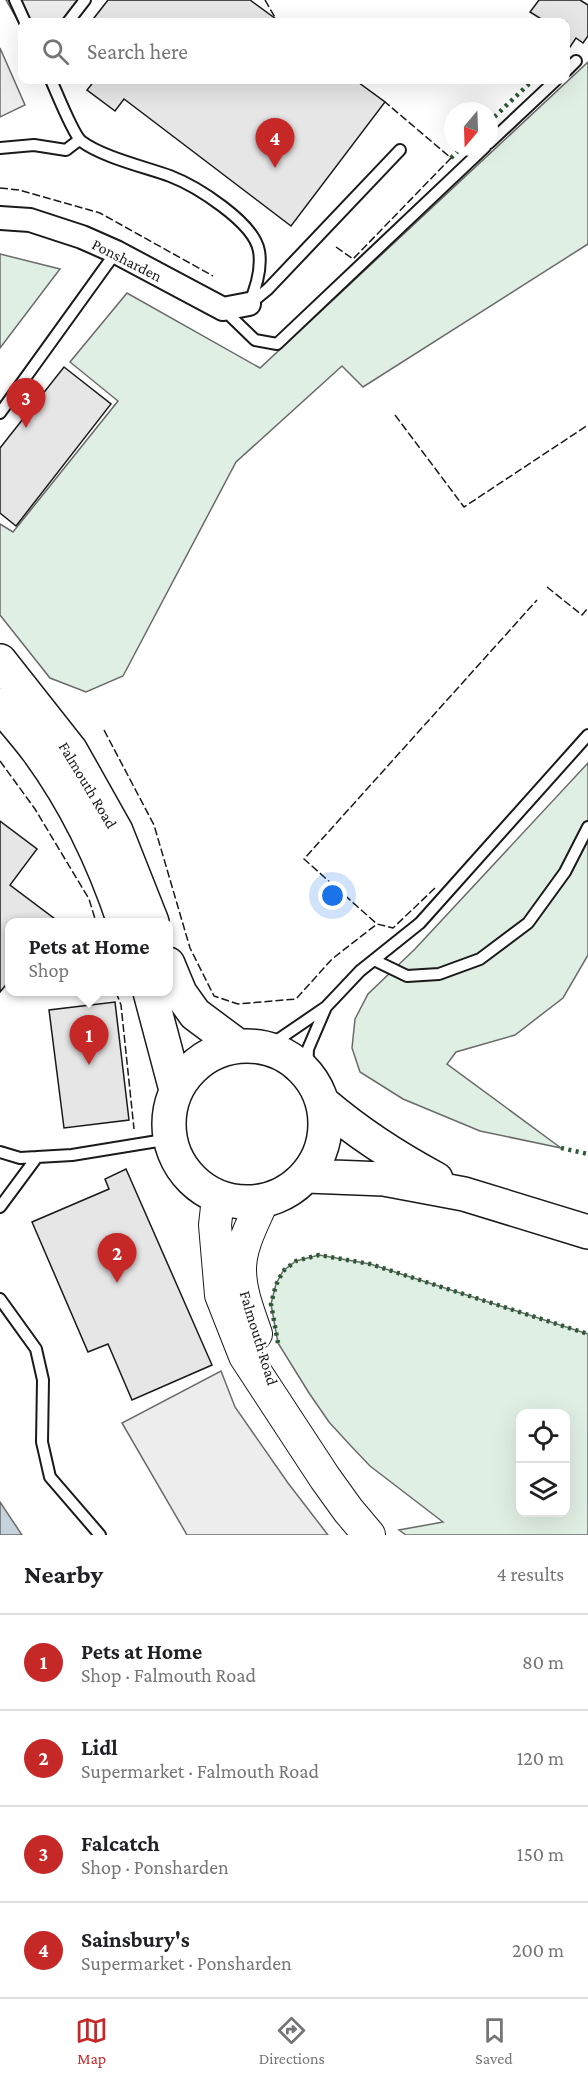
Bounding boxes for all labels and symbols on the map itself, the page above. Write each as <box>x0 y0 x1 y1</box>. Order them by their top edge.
north arrow <box>444 102 498 156</box>
pin: 4 <box>256 118 294 168</box>
street label: Ponsharden <box>89 235 165 285</box>
pin: 3 <box>6 378 46 428</box>
street label: Falmouth Road <box>56 739 121 832</box>
your location <box>318 881 347 910</box>
pin: 1 <box>70 1016 109 1065</box>
pin: 2 <box>98 1234 136 1283</box>
street label: Falmouth Road <box>237 1289 282 1388</box>

